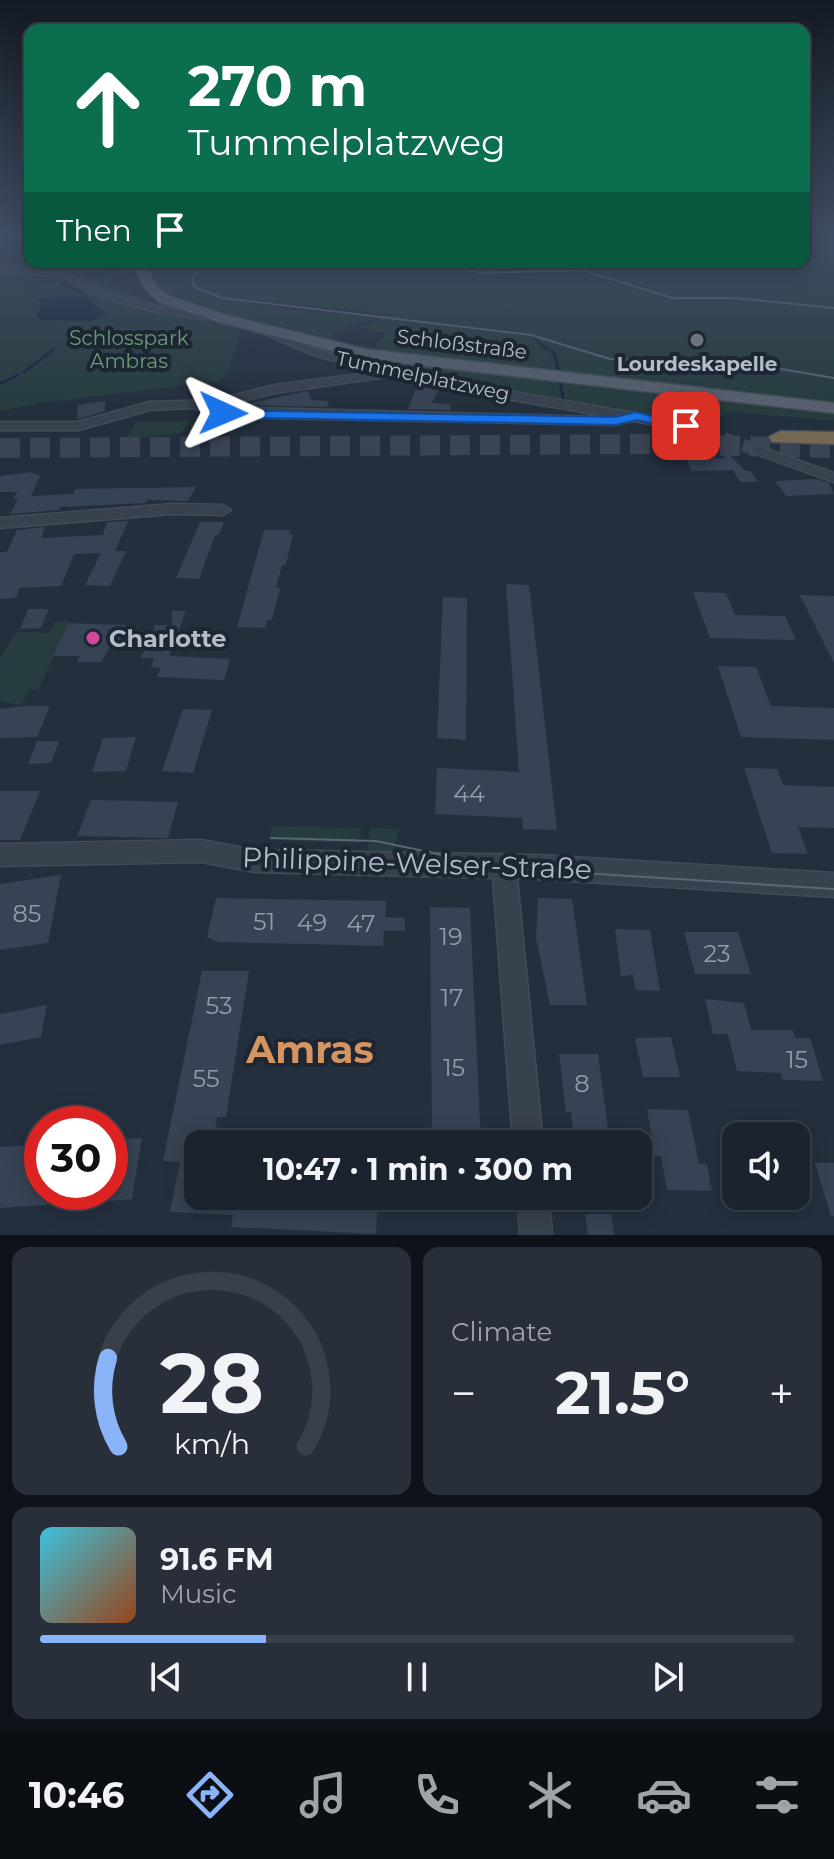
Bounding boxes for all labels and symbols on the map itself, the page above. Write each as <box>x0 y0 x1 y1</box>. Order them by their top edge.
street label: Schloßstraße <box>396 324 528 364</box>
park label: Schlosspark Ambras <box>69 326 189 373</box>
marker: Lourdeskapelle <box>688 331 706 349</box>
street label: Tummelplatzweg <box>334 346 512 406</box>
place label: Lourdeskapelle <box>617 352 777 376</box>
position arrow <box>181 371 265 455</box>
pin <box>652 392 720 460</box>
place label: Charlotte <box>109 624 226 653</box>
marker: Charlotte <box>84 629 102 647</box>
house number: 44 <box>453 779 485 808</box>
street label: Philippine-Welser-Straße <box>242 840 592 886</box>
house number: 85 <box>13 899 41 928</box>
house number: 51 <box>253 907 275 936</box>
house number: 49 <box>297 908 327 937</box>
house number: 47 <box>347 909 375 938</box>
house number: 19 <box>439 922 463 951</box>
house number: 23 <box>703 939 731 968</box>
house number: 17 <box>441 983 463 1012</box>
house number: 53 <box>206 991 233 1020</box>
district label: Amras <box>245 1026 374 1073</box>
house number: 15 <box>786 1045 808 1074</box>
house number: 15 <box>443 1053 465 1082</box>
house number: 55 <box>192 1064 220 1093</box>
house number: 8 <box>574 1069 590 1098</box>
speed limit sign: 30 <box>24 1106 128 1210</box>

